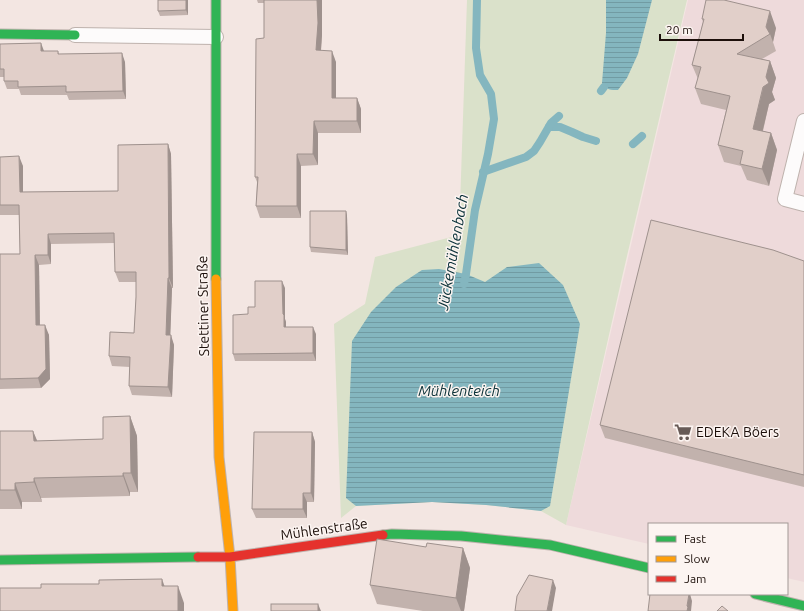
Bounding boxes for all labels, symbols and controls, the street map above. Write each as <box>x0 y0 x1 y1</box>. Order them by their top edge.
scale bar <box>660 16 743 42</box>
text: 20 m <box>666 23 693 36</box>
water label: Jückemühlenbach <box>434 193 471 312</box>
street label: Stettiner Straße <box>194 256 212 356</box>
water label: Mühlenteich <box>418 382 500 399</box>
supermarket icon: EDEKA Böers <box>673 422 693 442</box>
place label: EDEKA Böers <box>696 424 779 440</box>
street label: Mühlenstraße <box>279 515 369 543</box>
legend <box>648 523 788 595</box>
text: Fast <box>684 532 706 545</box>
text: Slow <box>684 552 710 565</box>
text: Jam <box>684 572 706 585</box>

